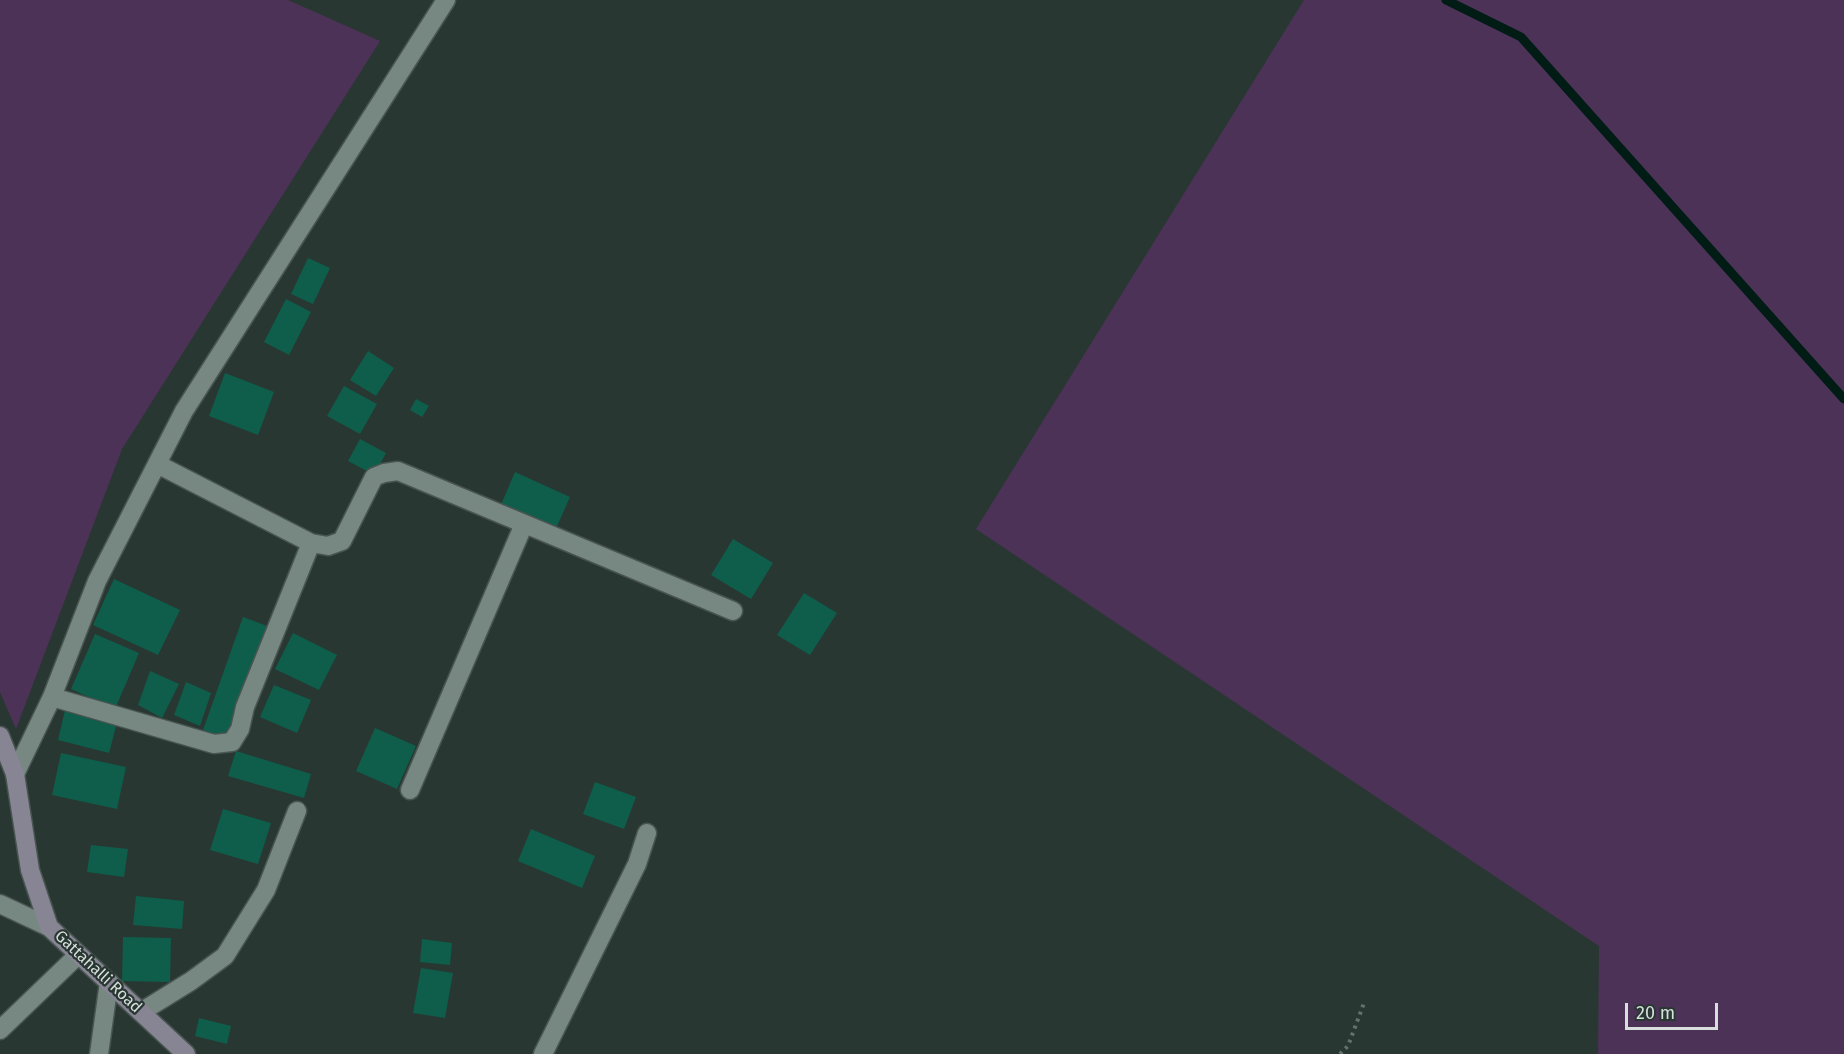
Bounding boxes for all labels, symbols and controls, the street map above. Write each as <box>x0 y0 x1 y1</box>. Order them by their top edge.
street label: Gattahalli Road <box>51 927 145 1017</box>
scale bar <box>1628 991 1721 1029</box>
text: 20 m <box>1636 1002 1675 1024</box>

